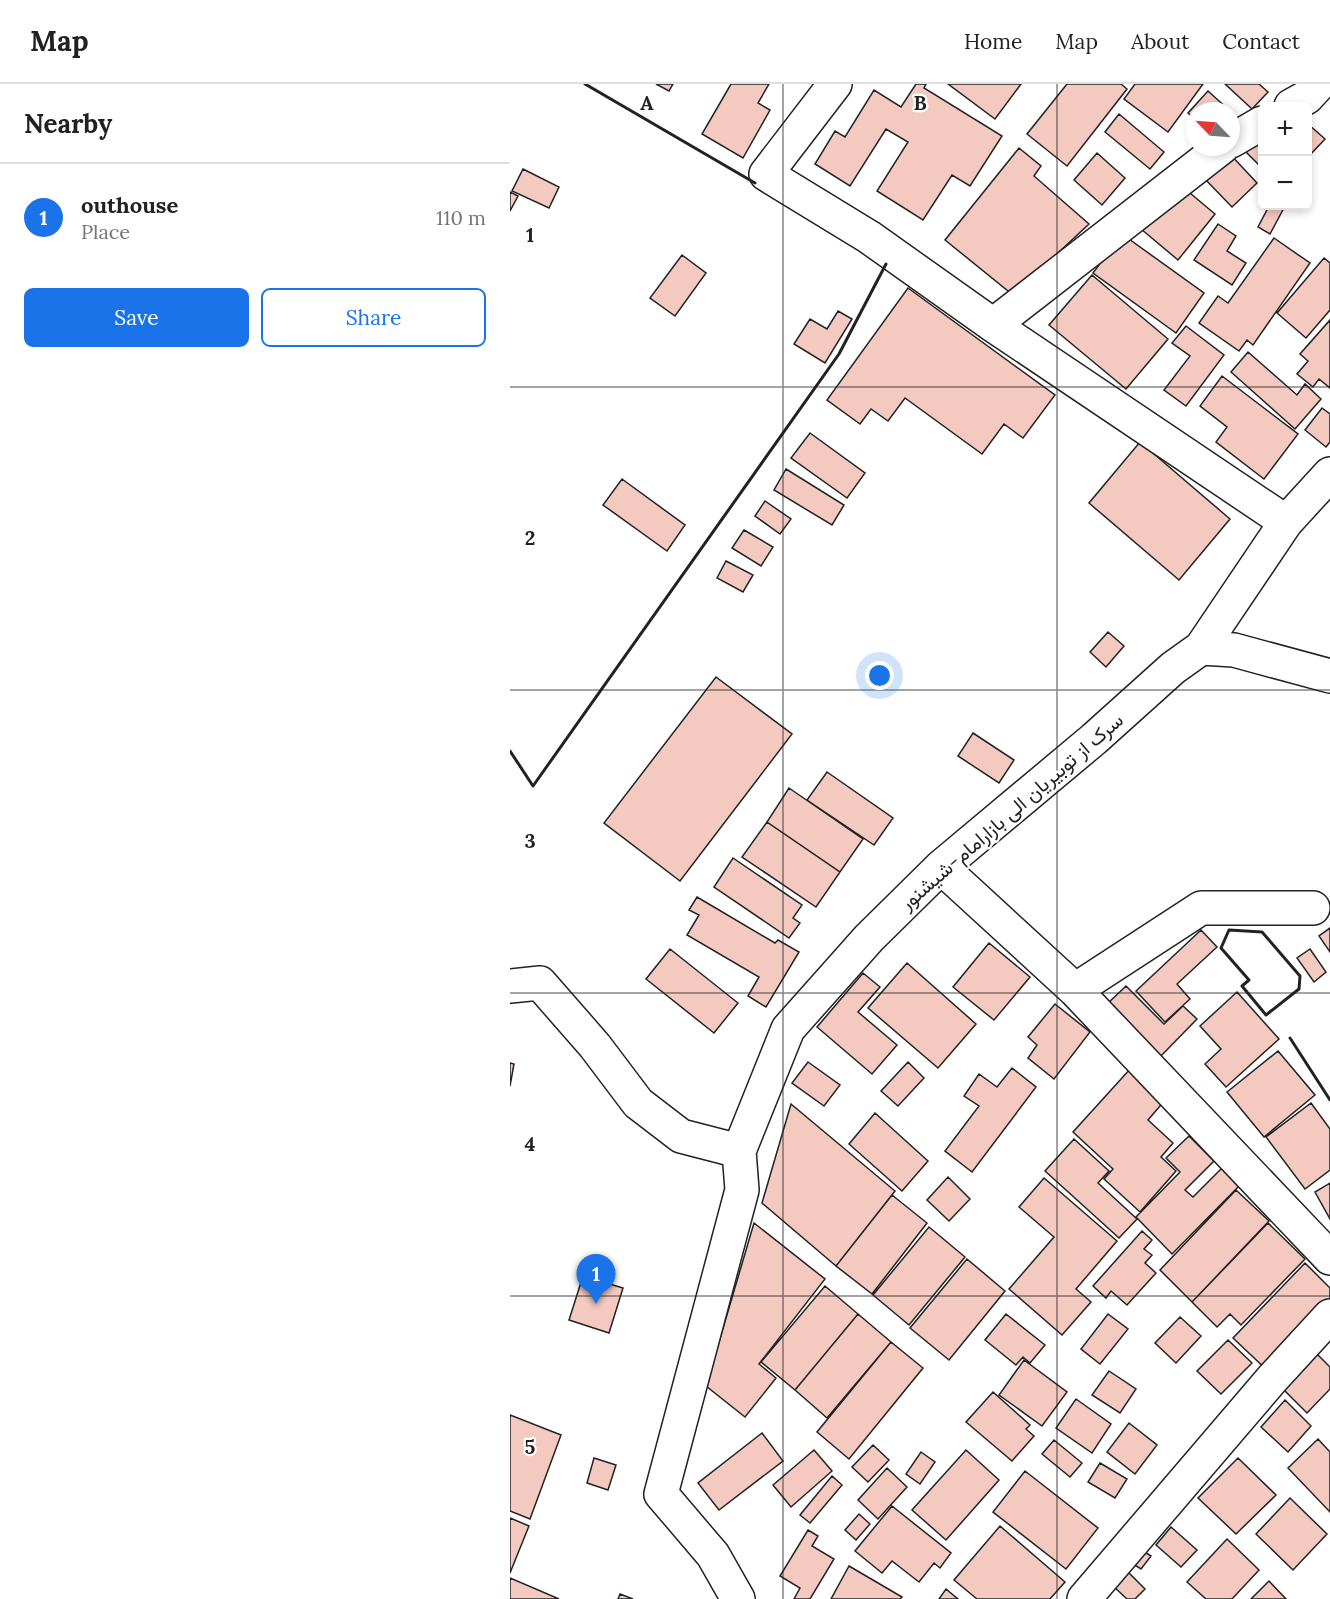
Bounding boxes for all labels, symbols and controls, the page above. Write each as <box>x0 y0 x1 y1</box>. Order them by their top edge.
text: Map <box>30 23 89 59</box>
text: Home <box>964 28 1022 55</box>
text: Map <box>1055 28 1098 55</box>
text: About <box>1131 28 1189 55</box>
text: Contact <box>1222 28 1300 55</box>
text: A <box>640 90 654 115</box>
text: B <box>913 90 927 115</box>
north arrow <box>1186 102 1240 156</box>
map controls <box>1258 102 1312 210</box>
button: + <box>1258 102 1312 156</box>
text: Nearby <box>24 107 112 140</box>
button: − <box>1258 156 1312 210</box>
text: outhouse <box>81 191 178 219</box>
text: 1 <box>39 205 48 230</box>
text: 110 m <box>436 205 486 230</box>
text: Place <box>81 219 130 244</box>
text: 1 <box>526 222 534 247</box>
button: Save <box>24 288 249 347</box>
button: Share <box>261 288 486 347</box>
text: 2 <box>525 525 535 550</box>
your location <box>865 661 894 690</box>
street label: سرک از توبیریان الی بازارامام-شیشنور <box>893 707 1129 916</box>
text: 3 <box>524 828 536 853</box>
text: 4 <box>525 1131 536 1156</box>
pin: 1 <box>576 1254 616 1304</box>
text: 5 <box>525 1434 536 1459</box>

